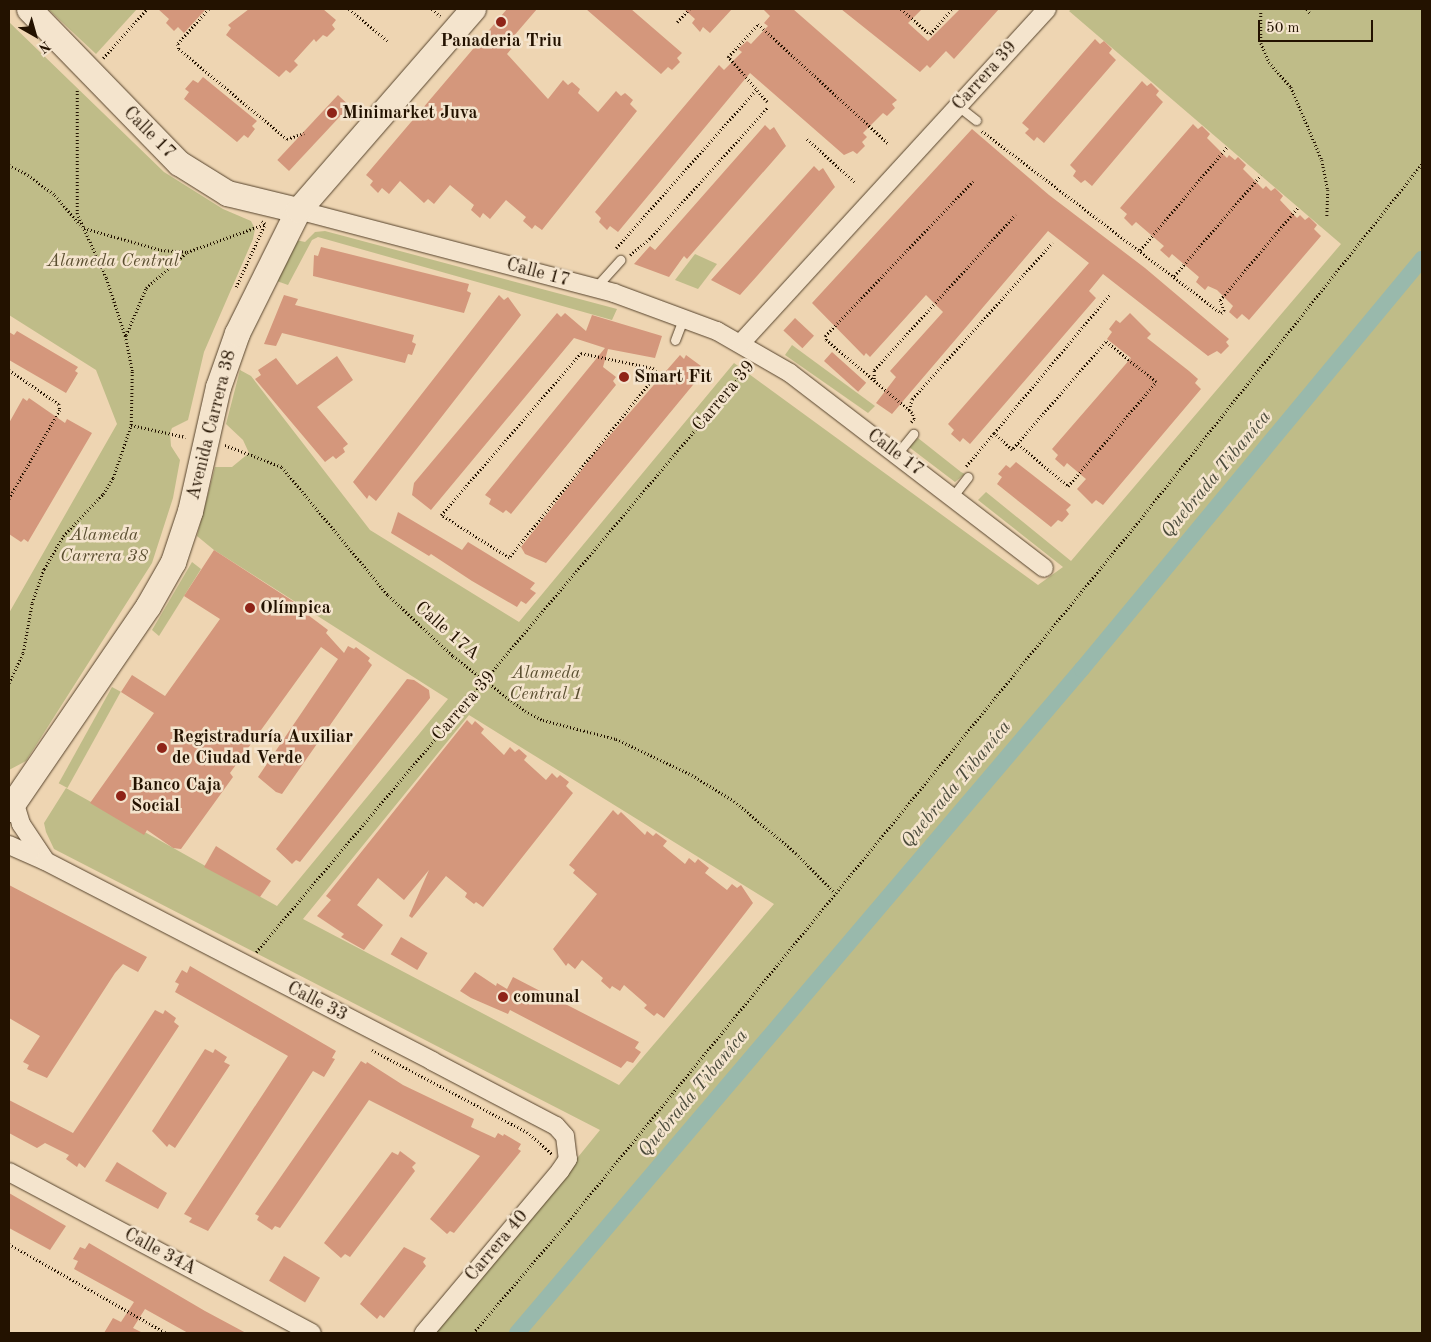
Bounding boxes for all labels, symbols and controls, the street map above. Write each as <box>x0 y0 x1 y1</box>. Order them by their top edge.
north arrow <box>10 10 60 60</box>
scale bar <box>1261 10 1376 42</box>
marker: Panaderia Triu <box>495 16 507 28</box>
text: 50 m <box>1266 21 1300 36</box>
place label: Panaderia Triu <box>440 30 562 52</box>
street label: Carrera 39 <box>948 37 1022 115</box>
text: N <box>36 38 53 56</box>
street label: Calle 17 <box>118 102 180 164</box>
place label: Minimarket Juva <box>342 102 478 124</box>
marker: Minimarket Juva <box>326 107 338 119</box>
park label: Alameda Central <box>47 250 179 272</box>
street label: Calle 17 <box>504 254 572 292</box>
street label: Avenida Carrera 38 <box>183 348 241 502</box>
street label: Carrera 39 <box>688 356 760 436</box>
place label: Smart Fit <box>634 366 712 388</box>
marker: Smart Fit <box>618 371 630 383</box>
water label: Quebrada Tibaníca <box>1157 407 1277 543</box>
street label: Calle 17 <box>863 425 927 481</box>
park label: Alameda Carrera 38 <box>60 525 148 568</box>
place label: Olímpica <box>260 597 331 619</box>
street label: Calle 17A <box>410 597 484 665</box>
marker: Olímpica <box>244 602 256 614</box>
park label: Alameda Central 1 <box>509 663 583 706</box>
street label: Carrera 39 <box>428 666 500 746</box>
water label: Quebrada Tibaníca <box>897 717 1017 853</box>
place label: Registraduría Auxiliar de Ciudad Verde <box>172 727 353 770</box>
marker: Registraduría Auxiliar de Ciudad Verde <box>156 742 168 754</box>
place label: Banco Caja Social <box>131 775 221 818</box>
marker: Banco Caja Social <box>115 790 127 802</box>
street label: Calle 33 <box>283 978 351 1026</box>
place label: comunal <box>513 986 579 1008</box>
marker: comunal <box>497 991 509 1003</box>
water label: Quebrada Tibaníca <box>634 1026 754 1162</box>
street label: Carrera 40 <box>461 1206 533 1286</box>
street label: Calle 34A <box>120 1224 200 1280</box>

